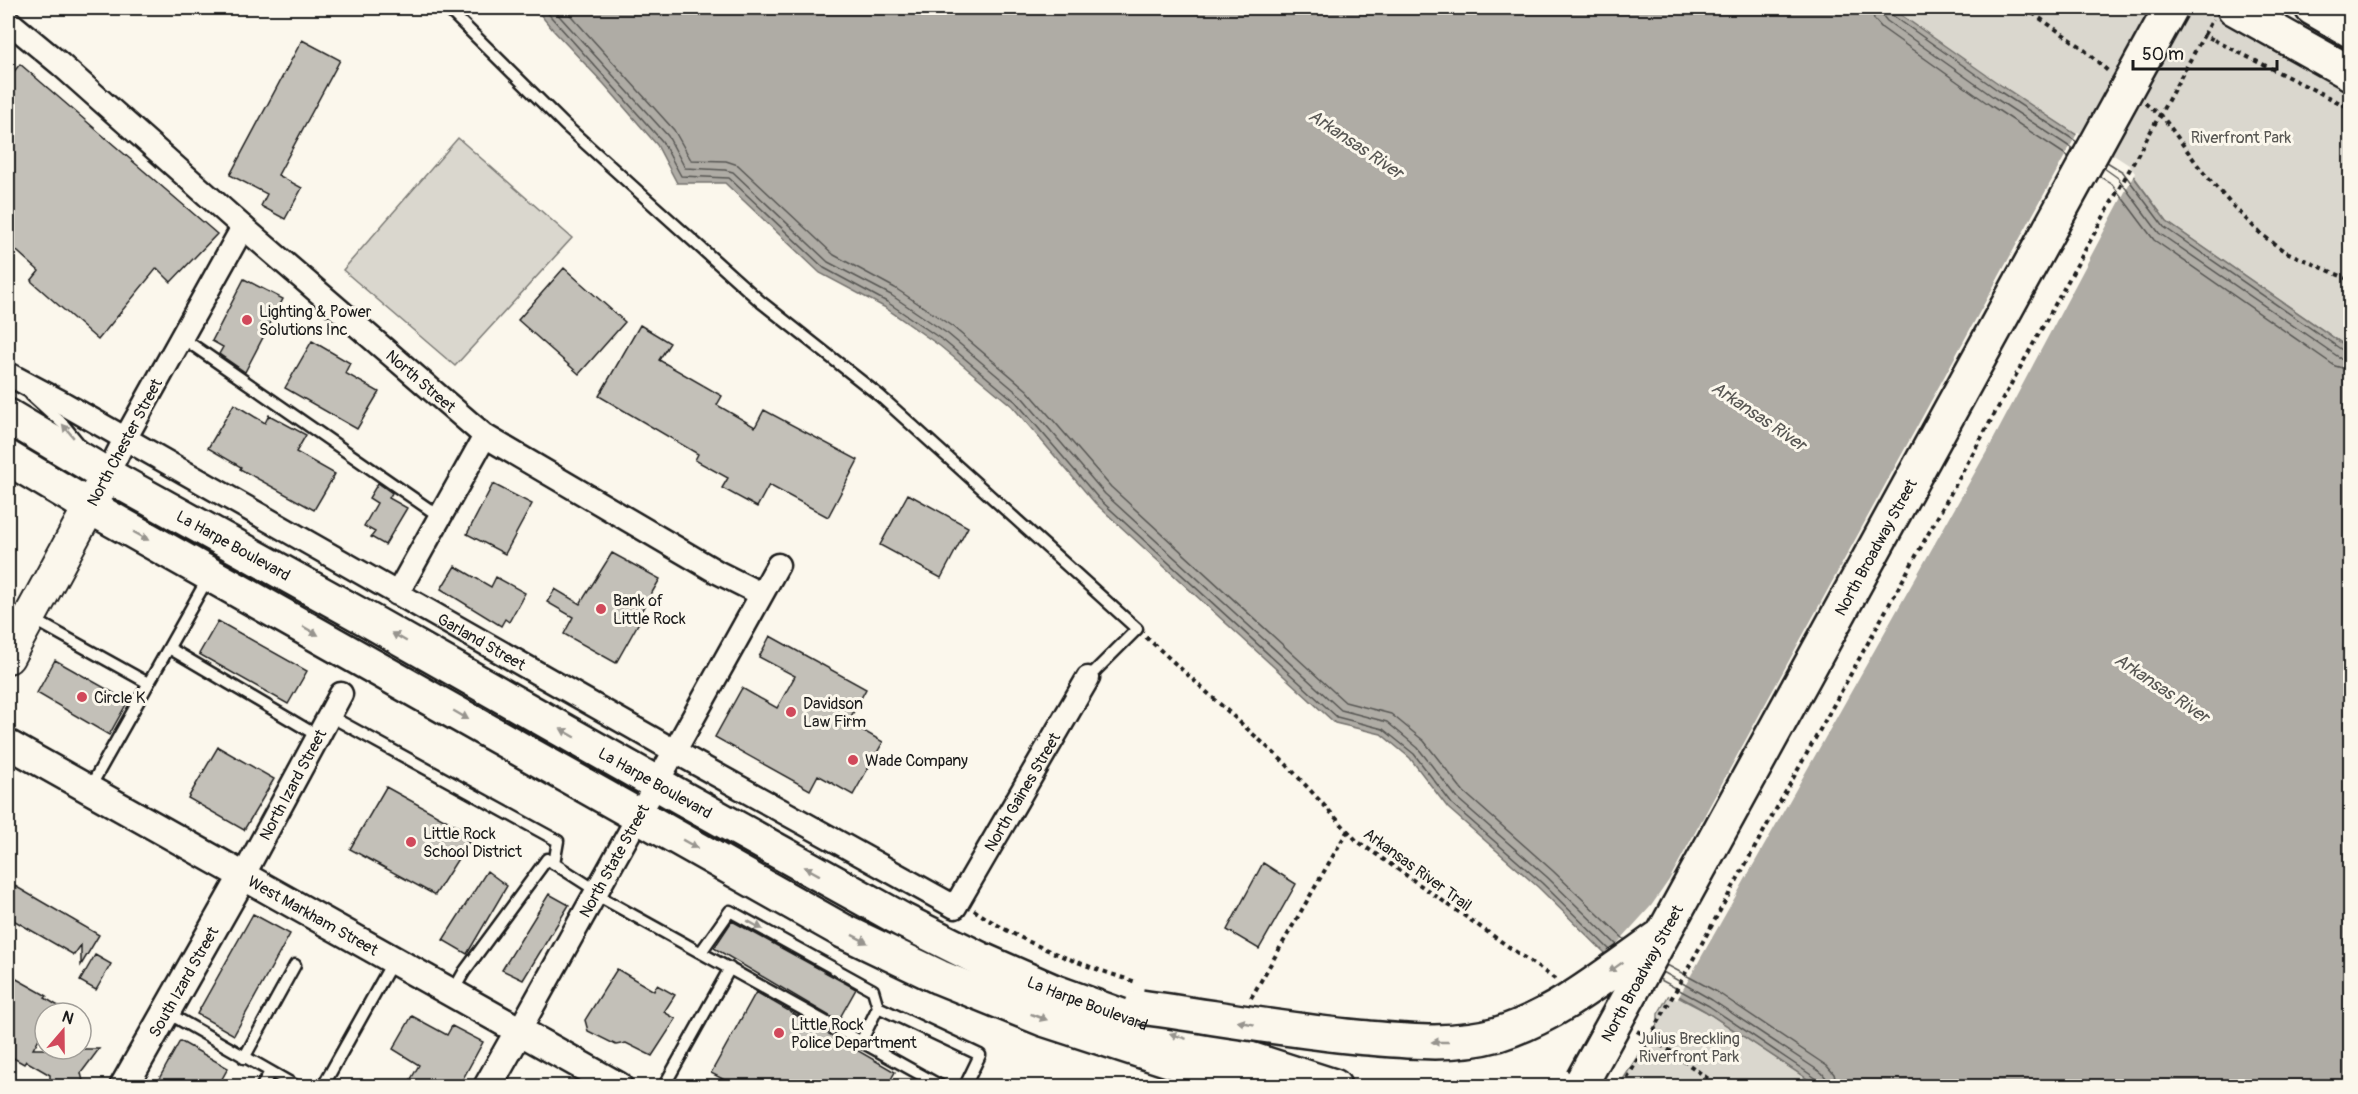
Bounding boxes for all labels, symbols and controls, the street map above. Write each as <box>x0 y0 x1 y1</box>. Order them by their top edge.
scale bar <box>2133 33 2277 71</box>
text: 50 m <box>2142 43 2184 66</box>
water label: Arkansas River <box>1304 104 1410 186</box>
park label: Riverfront Park <box>2191 128 2292 148</box>
place label: Lighting & Power Solutions Inc <box>259 302 372 340</box>
marker: Lighting & Power Solutions Inc <box>240 313 254 327</box>
street label: North Street <box>381 346 460 418</box>
street label: North Chester Street <box>83 375 167 510</box>
water label: Arkansas River <box>1707 376 1813 458</box>
one-way arrow <box>62 423 75 439</box>
street label: North Broadway Street <box>1831 475 1922 619</box>
street label: La Harpe Boulevard <box>172 506 294 586</box>
one-way arrow <box>133 531 150 541</box>
place label: Bank of Little Rock <box>613 591 686 629</box>
marker: Bank of Little Rock <box>594 602 608 616</box>
street label: Garland Street <box>434 609 529 676</box>
one-way arrow <box>303 626 320 636</box>
one-way arrow <box>391 631 407 642</box>
water label: Arkansas River <box>2110 648 2216 730</box>
place label: Circle K <box>94 688 146 708</box>
marker: Circle K <box>75 690 89 704</box>
place label: Davidson Law Firm <box>803 694 866 732</box>
marker: Davidson Law Firm <box>784 705 798 719</box>
one-way arrow <box>452 710 469 720</box>
street label: North Izard Street <box>255 726 331 844</box>
one-way arrow <box>559 728 576 738</box>
street label: North Gaines Street <box>980 729 1065 855</box>
street label: La Harpe Boulevard <box>594 743 715 823</box>
place label: Wade Company <box>865 751 968 771</box>
marker: Wade Company <box>846 753 860 767</box>
street label: North State Street <box>575 800 654 921</box>
place label: Little Rock School District <box>423 824 523 862</box>
street label: Arkansas River Trail <box>1359 824 1475 916</box>
marker: Little Rock School District <box>404 835 418 849</box>
one-way arrow <box>682 839 698 850</box>
one-way arrow <box>804 866 821 876</box>
street label: West Markham Street <box>244 872 382 961</box>
street label: North Broadway Street <box>1597 901 1688 1045</box>
one-way arrow <box>747 920 764 930</box>
street label: South Izard Street <box>145 923 224 1041</box>
one-way arrow <box>852 935 869 944</box>
one-way arrow <box>1609 961 1625 973</box>
street label: La Harpe Boulevard <box>1024 972 1151 1036</box>
north arrow <box>33 1001 93 1061</box>
text: N <box>59 1007 76 1029</box>
one-way arrow <box>1030 1013 1048 1023</box>
place label: Little Rock Police Department <box>791 1015 917 1053</box>
one-way arrow <box>1236 1018 1255 1027</box>
marker: Little Rock Police Department <box>772 1026 786 1040</box>
park label: Julius Breckling Riverfront Park <box>1638 1029 1740 1067</box>
one-way arrow <box>1169 1031 1187 1040</box>
one-way arrow <box>1430 1037 1449 1047</box>

